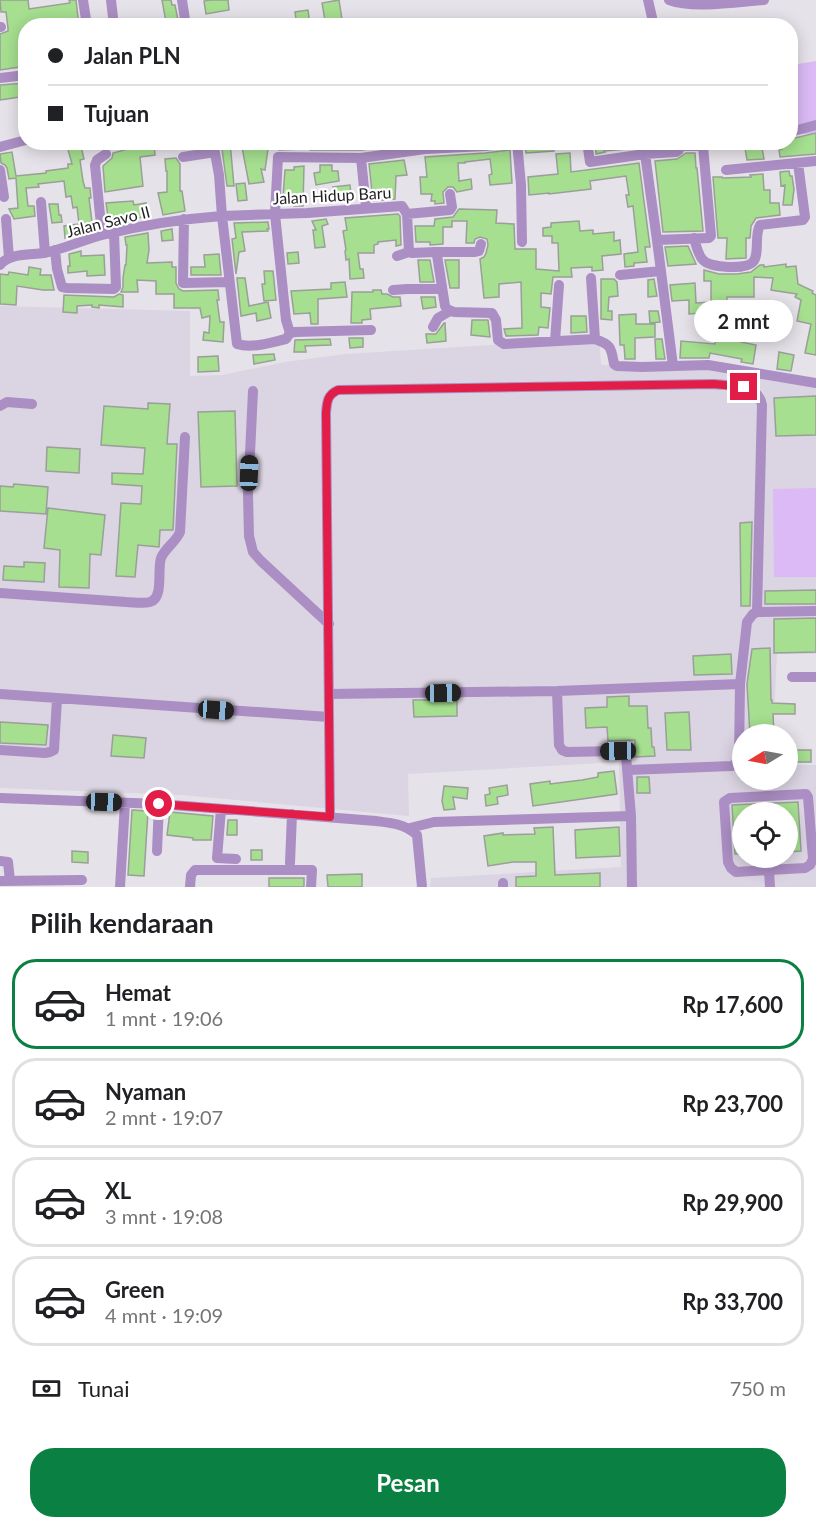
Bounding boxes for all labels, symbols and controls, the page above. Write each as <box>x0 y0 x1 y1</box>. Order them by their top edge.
text: Jalan PLN <box>84 42 181 69</box>
text: Tujuan <box>84 100 149 127</box>
street label: Jalan Hidup Baru <box>272 182 392 208</box>
street label: Jalan Savo II <box>64 201 152 241</box>
callout: 2 mnt <box>694 300 794 342</box>
text: 2 mnt <box>718 309 769 333</box>
route end <box>730 373 757 400</box>
car <box>239 455 259 491</box>
car <box>425 684 461 702</box>
car <box>197 700 235 720</box>
north arrow <box>732 724 798 790</box>
map controls <box>732 724 798 868</box>
car <box>600 742 636 760</box>
route start <box>145 790 172 817</box>
car <box>86 792 122 812</box>
button: locate <box>732 802 798 868</box>
text: Pilih kendaraan <box>30 906 214 939</box>
icon: car <box>33 977 87 1031</box>
text: Hemat <box>105 979 171 1006</box>
text: Rp 17,600 <box>682 991 783 1018</box>
text: 1 mnt · 19:06 <box>105 1006 223 1030</box>
icon: car <box>33 1076 87 1130</box>
text: Nyaman <box>105 1078 186 1105</box>
text: Rp 23,700 <box>682 1090 783 1117</box>
text: 2 mnt · 19:07 <box>105 1105 223 1129</box>
icon: car <box>33 1175 87 1229</box>
text: XL <box>105 1177 131 1204</box>
text: Rp 29,900 <box>682 1189 783 1216</box>
text: 3 mnt · 19:08 <box>105 1204 223 1228</box>
icon: car <box>33 1274 87 1328</box>
text: Green <box>105 1276 165 1303</box>
text: Rp 33,700 <box>682 1288 783 1315</box>
text: 4 mnt · 19:09 <box>105 1303 223 1327</box>
icon: cash <box>30 1372 63 1405</box>
text: Tunai <box>78 1375 129 1402</box>
text: 750 m <box>730 1376 786 1400</box>
button: Pesan <box>30 1448 786 1517</box>

